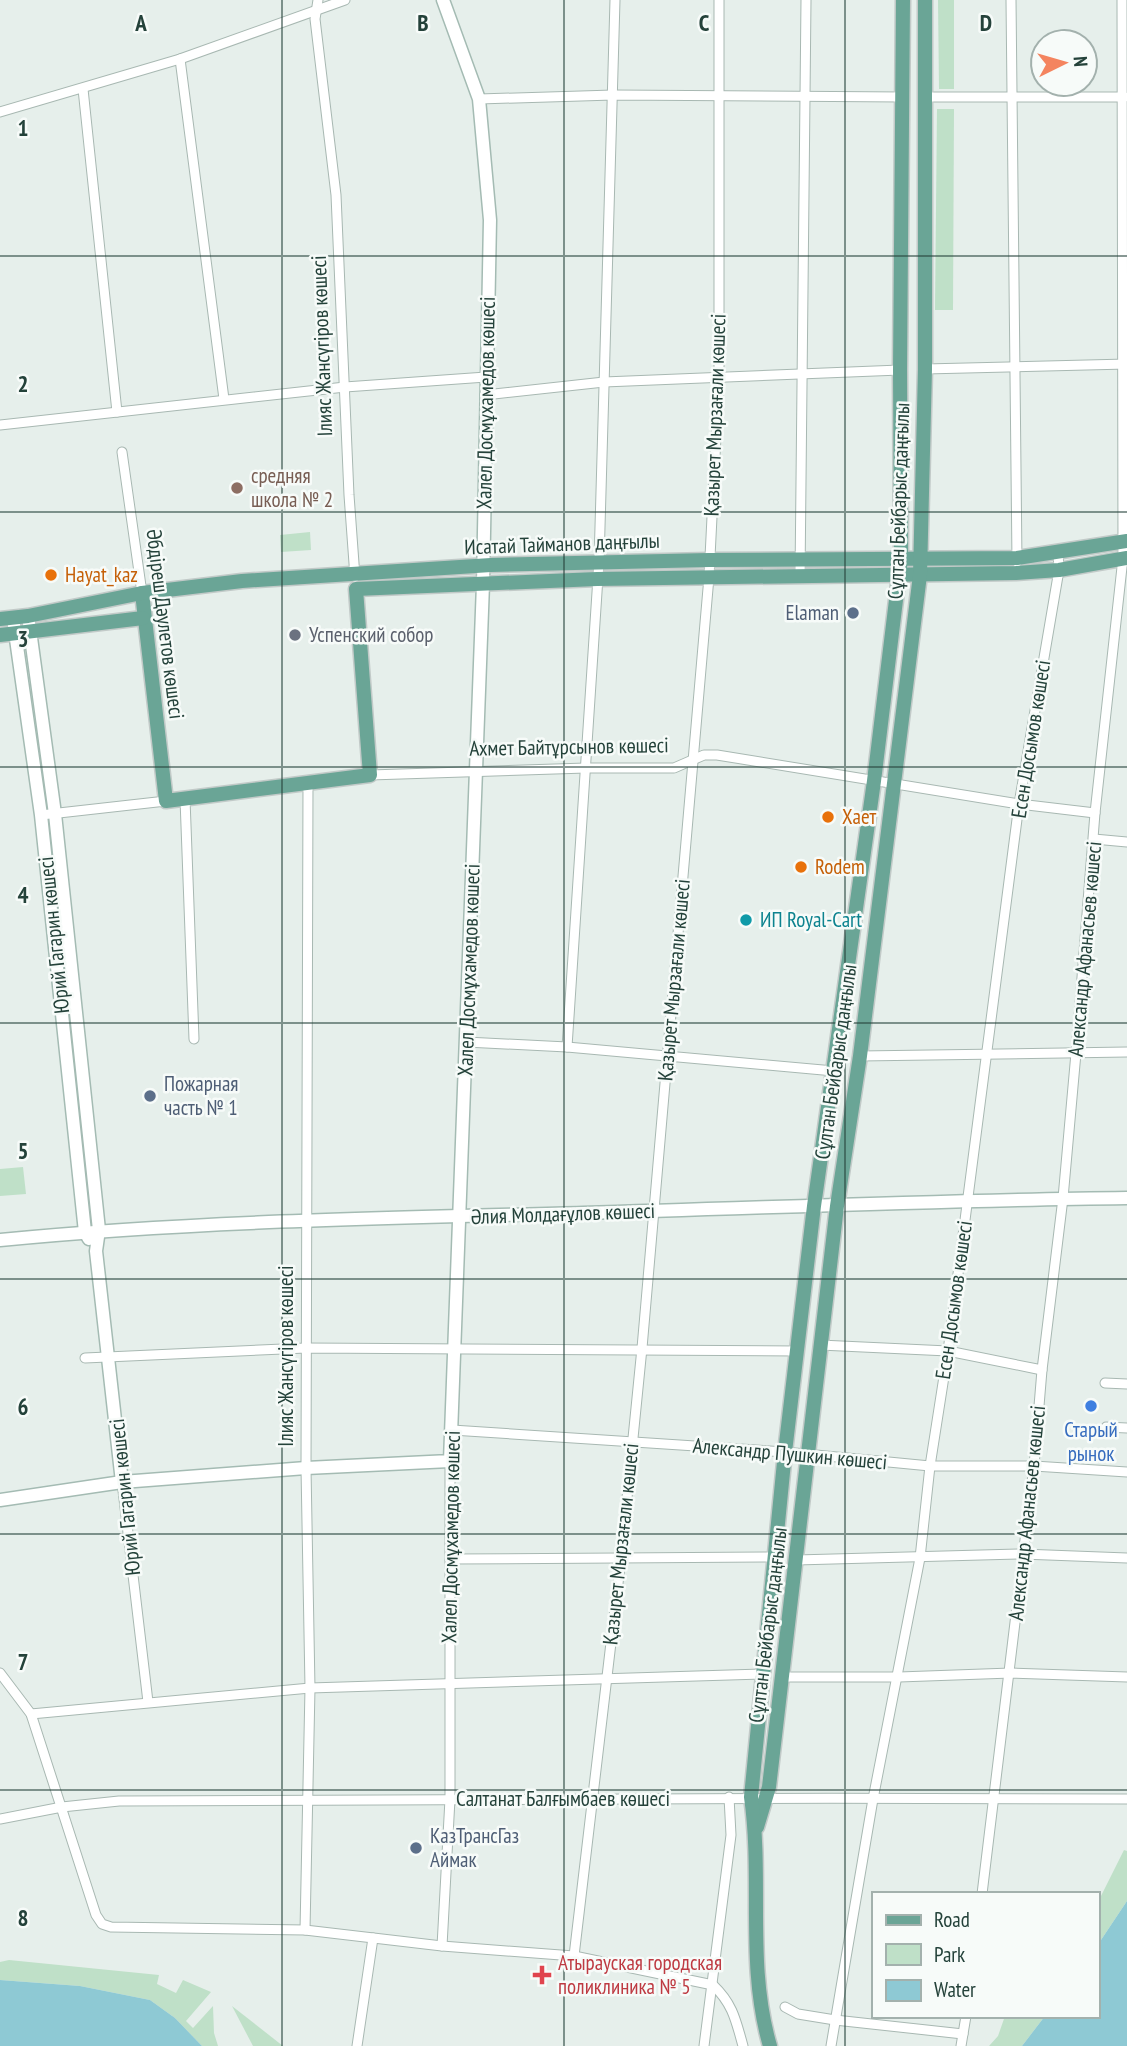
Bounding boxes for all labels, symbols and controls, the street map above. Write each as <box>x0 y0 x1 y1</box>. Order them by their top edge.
text: A <box>134 8 147 37</box>
text: B <box>417 8 429 37</box>
text: C <box>699 8 710 37</box>
text: D <box>980 8 992 37</box>
north arrow <box>1029 28 1099 98</box>
text: N <box>1069 55 1093 68</box>
text: 1 <box>18 113 29 142</box>
street label: Ілияс Жансүгіров көшесі <box>305 255 338 437</box>
street label: Халел Досмұхамедов көшесі <box>470 296 501 510</box>
street label: Қазырет Мырзағали көшесі <box>697 313 732 517</box>
text: 2 <box>18 369 29 398</box>
street label: Сұлтан Бейбарыс даңғылы <box>882 402 915 600</box>
place label: cредняя школа № 2 <box>251 462 333 513</box>
marker: cредняя школа № 2 <box>229 480 245 496</box>
street label: Әбдіреш Дәулетов көшесі <box>140 527 191 720</box>
street label: Исатай Тайманов даңғылы <box>464 527 660 560</box>
place label: Hayat_kaz <box>65 561 138 588</box>
marker: Hayat_kaz <box>43 567 59 583</box>
place label: Elaman <box>785 599 839 626</box>
marker: Elaman <box>845 605 861 621</box>
place label: Успенский собор <box>309 621 434 648</box>
text: 3 <box>18 624 29 653</box>
marker: Успенский собор <box>287 627 303 643</box>
street label: Есен Досымов көшесі <box>1005 658 1056 820</box>
street label: Ахмет Байтұрсынов көшесі <box>469 731 669 762</box>
place label: Хает <box>842 803 877 830</box>
marker: Хает <box>820 809 836 825</box>
street label: Александр Афанасьев көшесі <box>1062 840 1107 1058</box>
place label: Rodem <box>815 853 865 880</box>
street label: Юрий Гагарин көшесі <box>32 855 75 1015</box>
marker: Rodem <box>793 859 809 875</box>
street label: Халел Досмұхамедов көшесі <box>451 863 486 1077</box>
street label: Қазырет Мырзағали көшесі <box>651 878 696 1082</box>
text: 4 <box>18 880 29 909</box>
place label: ИП Royal-Cart <box>760 906 862 933</box>
marker: ИП Royal-Cart <box>738 912 754 928</box>
street label: Сұлтан Бейбарыс даңғылы <box>808 963 863 1161</box>
place label: Пожарная часть № 1 <box>164 1070 238 1121</box>
marker: Пожарная часть № 1 <box>142 1088 158 1104</box>
text: 5 <box>18 1136 29 1165</box>
street label: Әлия Молдағұлов көшесі <box>470 1197 656 1230</box>
street label: Есен Досымов көшесі <box>929 1219 978 1381</box>
street label: Ілияс Жансүгіров көшесі <box>272 1265 299 1447</box>
text: 6 <box>18 1392 29 1421</box>
marker: Старый рынок <box>1083 1398 1099 1414</box>
street label: Александр Афанасьев көшесі <box>1002 1404 1051 1622</box>
place label: Старый рынок <box>1064 1416 1118 1467</box>
street label: Юрий Гагарин көшесі <box>103 1417 146 1577</box>
street label: Халел Досмұхамедов көшесі <box>435 1430 466 1644</box>
street label: Александр Пушкин көшесі <box>692 1432 888 1475</box>
street label: Қазырет Мырзағали көшесі <box>596 1442 645 1646</box>
street label: Сұлтан Бейбарыс даңғылы <box>742 1526 793 1724</box>
text: 7 <box>18 1647 29 1676</box>
street label: Салтанат Балғымбаев көшесі <box>456 1785 670 1812</box>
place label: КазТрансГаз Аймак <box>430 1822 519 1873</box>
marker: КазТрансГаз Аймак <box>408 1840 424 1856</box>
legend <box>872 1892 1099 2018</box>
text: 8 <box>18 1903 29 1932</box>
text: Road <box>934 1906 970 1933</box>
text: Park <box>934 1941 965 1968</box>
place label: Атырауская городская поликлиника № 5 <box>558 1949 722 2000</box>
marker: Атырауская городская поликлиника № 5 <box>532 1965 552 1985</box>
text: Water <box>934 1976 976 2003</box>

